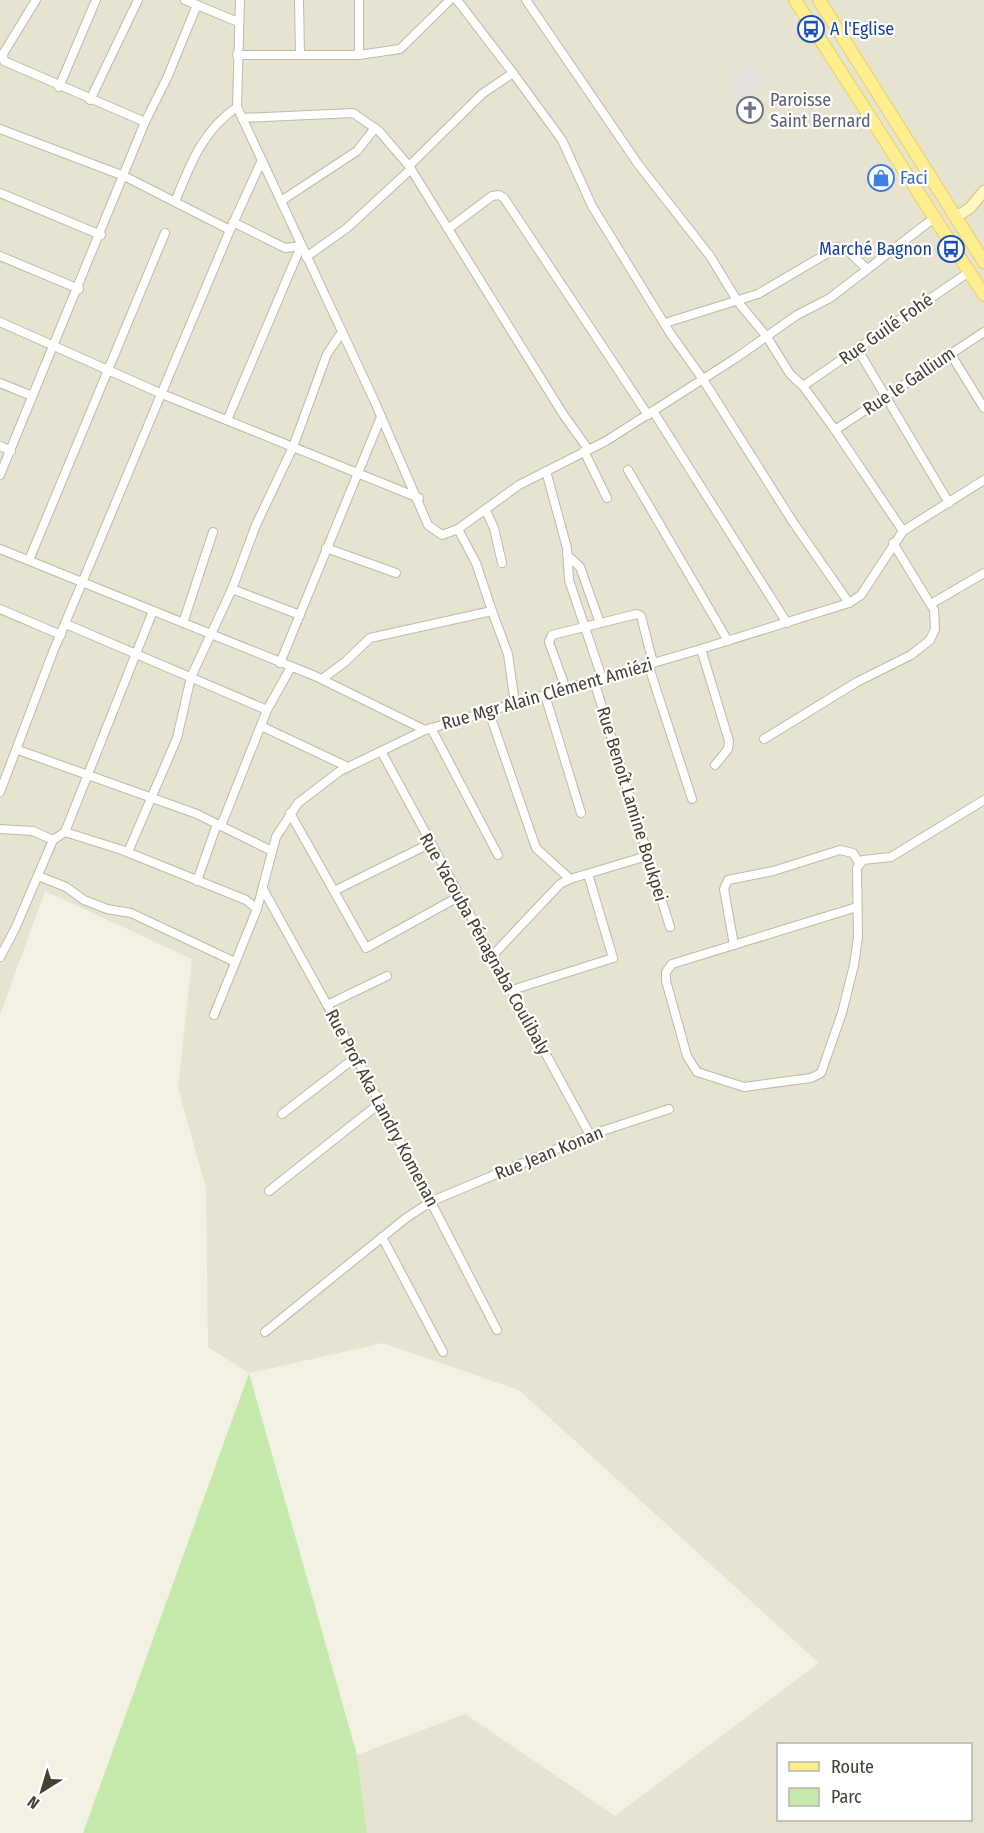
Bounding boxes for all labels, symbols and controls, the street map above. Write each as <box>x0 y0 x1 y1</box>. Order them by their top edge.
bus stop icon: A l'Eglise <box>796 14 826 44</box>
place label: A l'Eglise <box>830 18 894 40</box>
place label: Paroisse Saint Bernard <box>770 89 871 132</box>
church icon: Paroisse Saint Bernard <box>735 95 765 125</box>
shop icon: Faci <box>866 163 896 193</box>
place label: Faci <box>900 167 928 189</box>
bus stop icon: Marché Bagnon <box>936 234 966 264</box>
place label: Marché Bagnon <box>819 238 932 260</box>
street label: Rue Guilé Fohé <box>835 289 937 369</box>
street label: Rue le Gallium <box>859 342 959 420</box>
street label: Rue Mgr Alain Clément Amiézi <box>439 653 655 735</box>
street label: Rue Benoît Lamine Boukpei <box>592 704 672 904</box>
street label: Rue Yacouba Pénagnaba Coulibaly <box>415 829 555 1059</box>
street label: Rue Prof Aka Landry Komenan <box>320 1005 444 1211</box>
street label: Rue Jean Konan <box>492 1121 606 1185</box>
legend <box>777 1743 972 1821</box>
text: Route <box>831 1756 874 1778</box>
north arrow <box>12 1761 72 1821</box>
text: Parc <box>831 1786 862 1808</box>
text: N <box>24 1792 43 1813</box>

